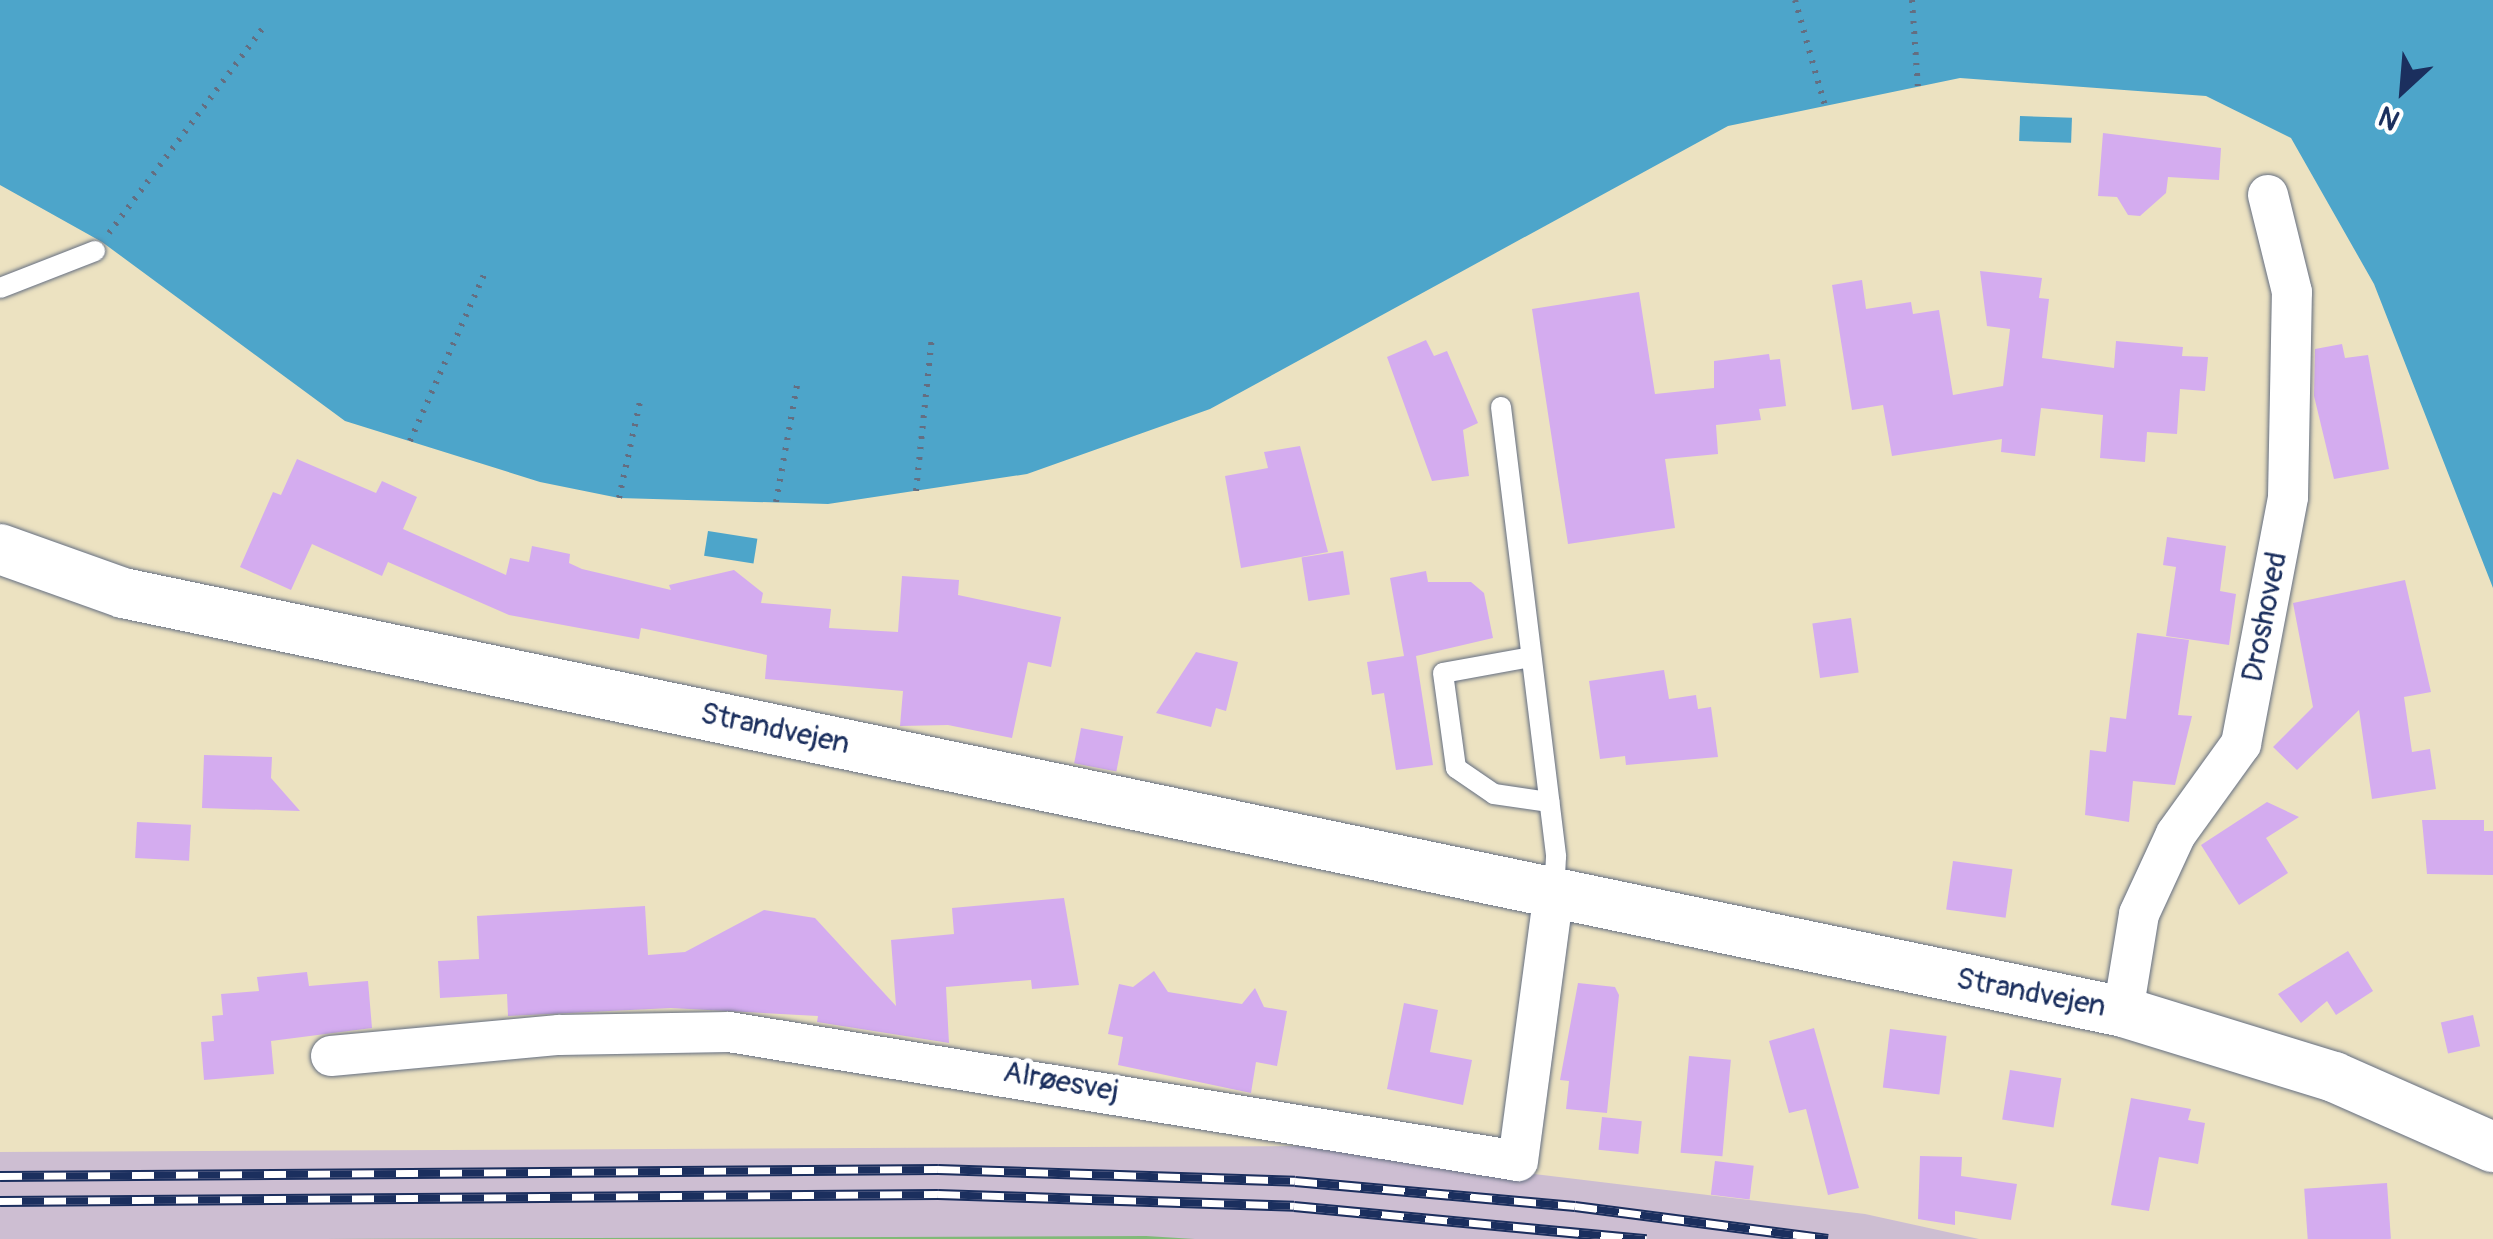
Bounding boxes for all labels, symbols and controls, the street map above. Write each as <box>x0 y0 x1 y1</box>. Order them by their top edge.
north arrow <box>2353 40 2453 140</box>
text: N <box>2373 98 2406 137</box>
street label: Droshoved <box>2235 549 2295 685</box>
street label: Strandvejen <box>697 696 853 762</box>
street label: Strandvejen <box>1953 961 2109 1025</box>
street label: Alrøesvej <box>1000 1054 1122 1110</box>

